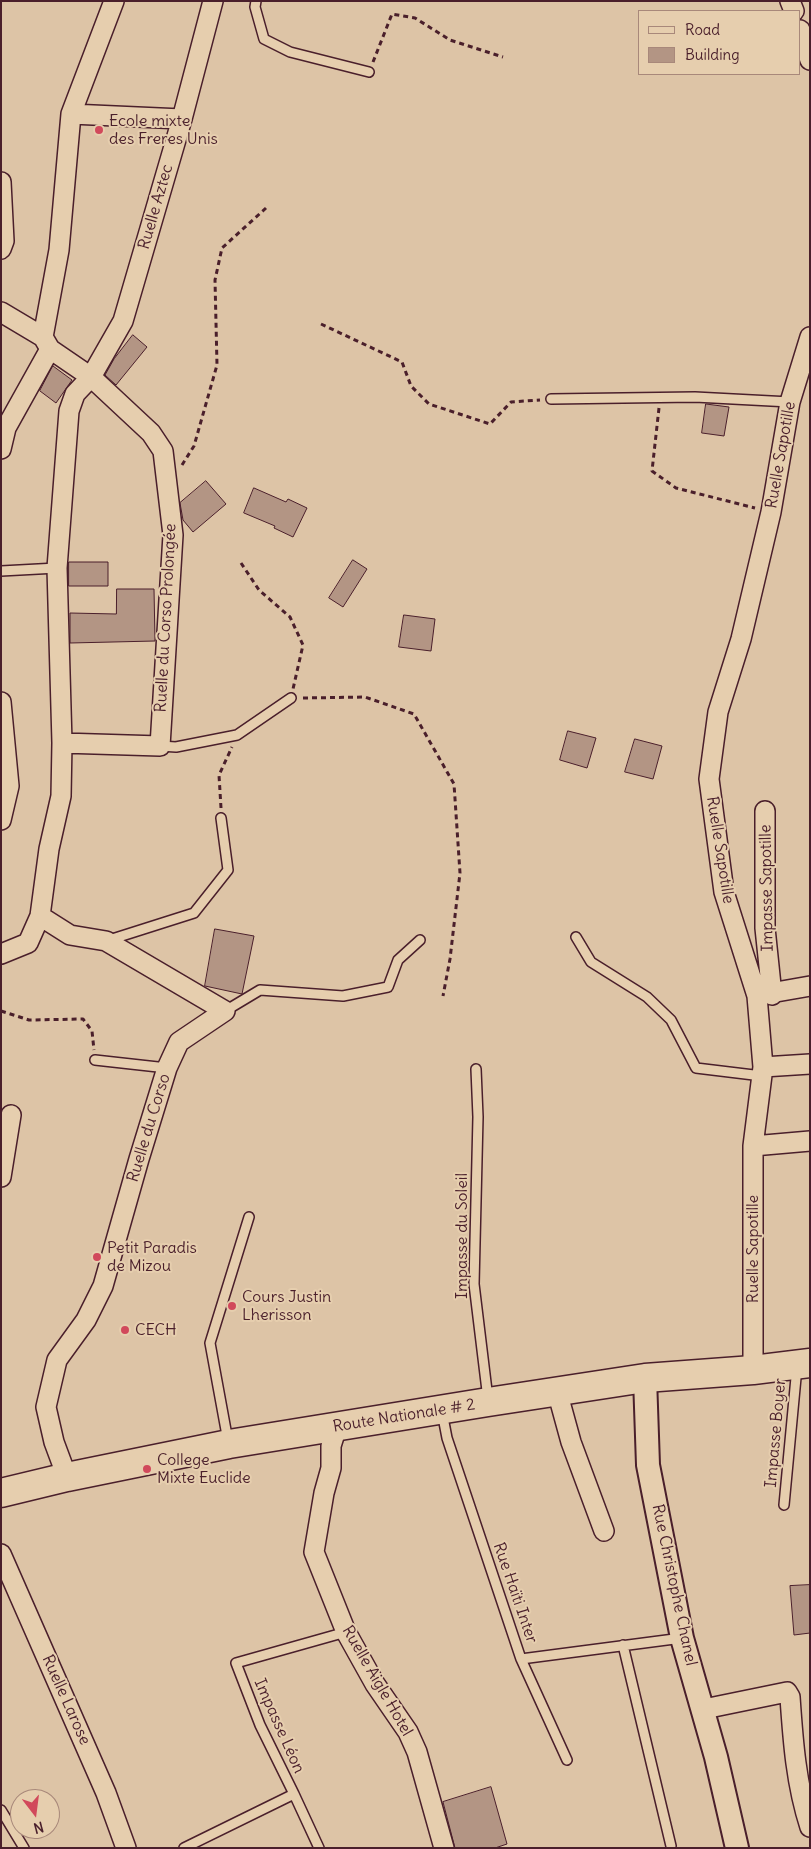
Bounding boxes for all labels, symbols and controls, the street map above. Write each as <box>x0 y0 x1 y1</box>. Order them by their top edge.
legend <box>638 10 801 75</box>
text: Road <box>685 20 720 39</box>
text: Building <box>685 45 740 64</box>
place label: Ecole mixte des Freres Unis <box>109 111 218 149</box>
marker: Ecole mixte des Freres Unis <box>93 124 105 136</box>
street label: Ruelle Aztec <box>135 162 177 252</box>
street label: Ruelle Sapotille <box>762 400 800 510</box>
street label: Ruelle du Corso Prolongée <box>151 523 181 713</box>
street label: Ruelle Sapotille <box>702 795 738 905</box>
street label: Impasse Sapotille <box>756 824 778 952</box>
street label: Ruelle du Corso <box>123 1072 175 1184</box>
street label: Impasse du Soleil <box>452 1173 472 1299</box>
street label: Ruelle Sapotille <box>743 1195 763 1303</box>
place label: Petit Paradis de Mizou <box>107 1238 197 1276</box>
marker: Petit Paradis de Mizou <box>91 1251 103 1263</box>
place label: Cours Justin Lherisson <box>242 1287 331 1325</box>
marker: Cours Justin Lherisson <box>226 1300 238 1312</box>
place label: CECH <box>135 1320 176 1340</box>
marker: CECH <box>119 1324 131 1336</box>
street label: Impasse Boyer <box>762 1377 790 1489</box>
street label: Route Nationale # 2 <box>331 1395 477 1437</box>
place label: College Mixte Euclide <box>157 1450 251 1488</box>
marker: College Mixte Euclide <box>141 1463 153 1475</box>
street label: Rue Christophe Chanel <box>648 1503 700 1667</box>
street label: Rue Haïti Inter <box>489 1540 541 1646</box>
street label: Ruelle Aigle Hotel <box>338 1622 416 1740</box>
street label: Ruelle Larose <box>38 1652 94 1748</box>
street label: Impasse Léon <box>250 1676 308 1776</box>
north arrow <box>10 1789 60 1839</box>
text: N <box>32 1818 46 1837</box>

